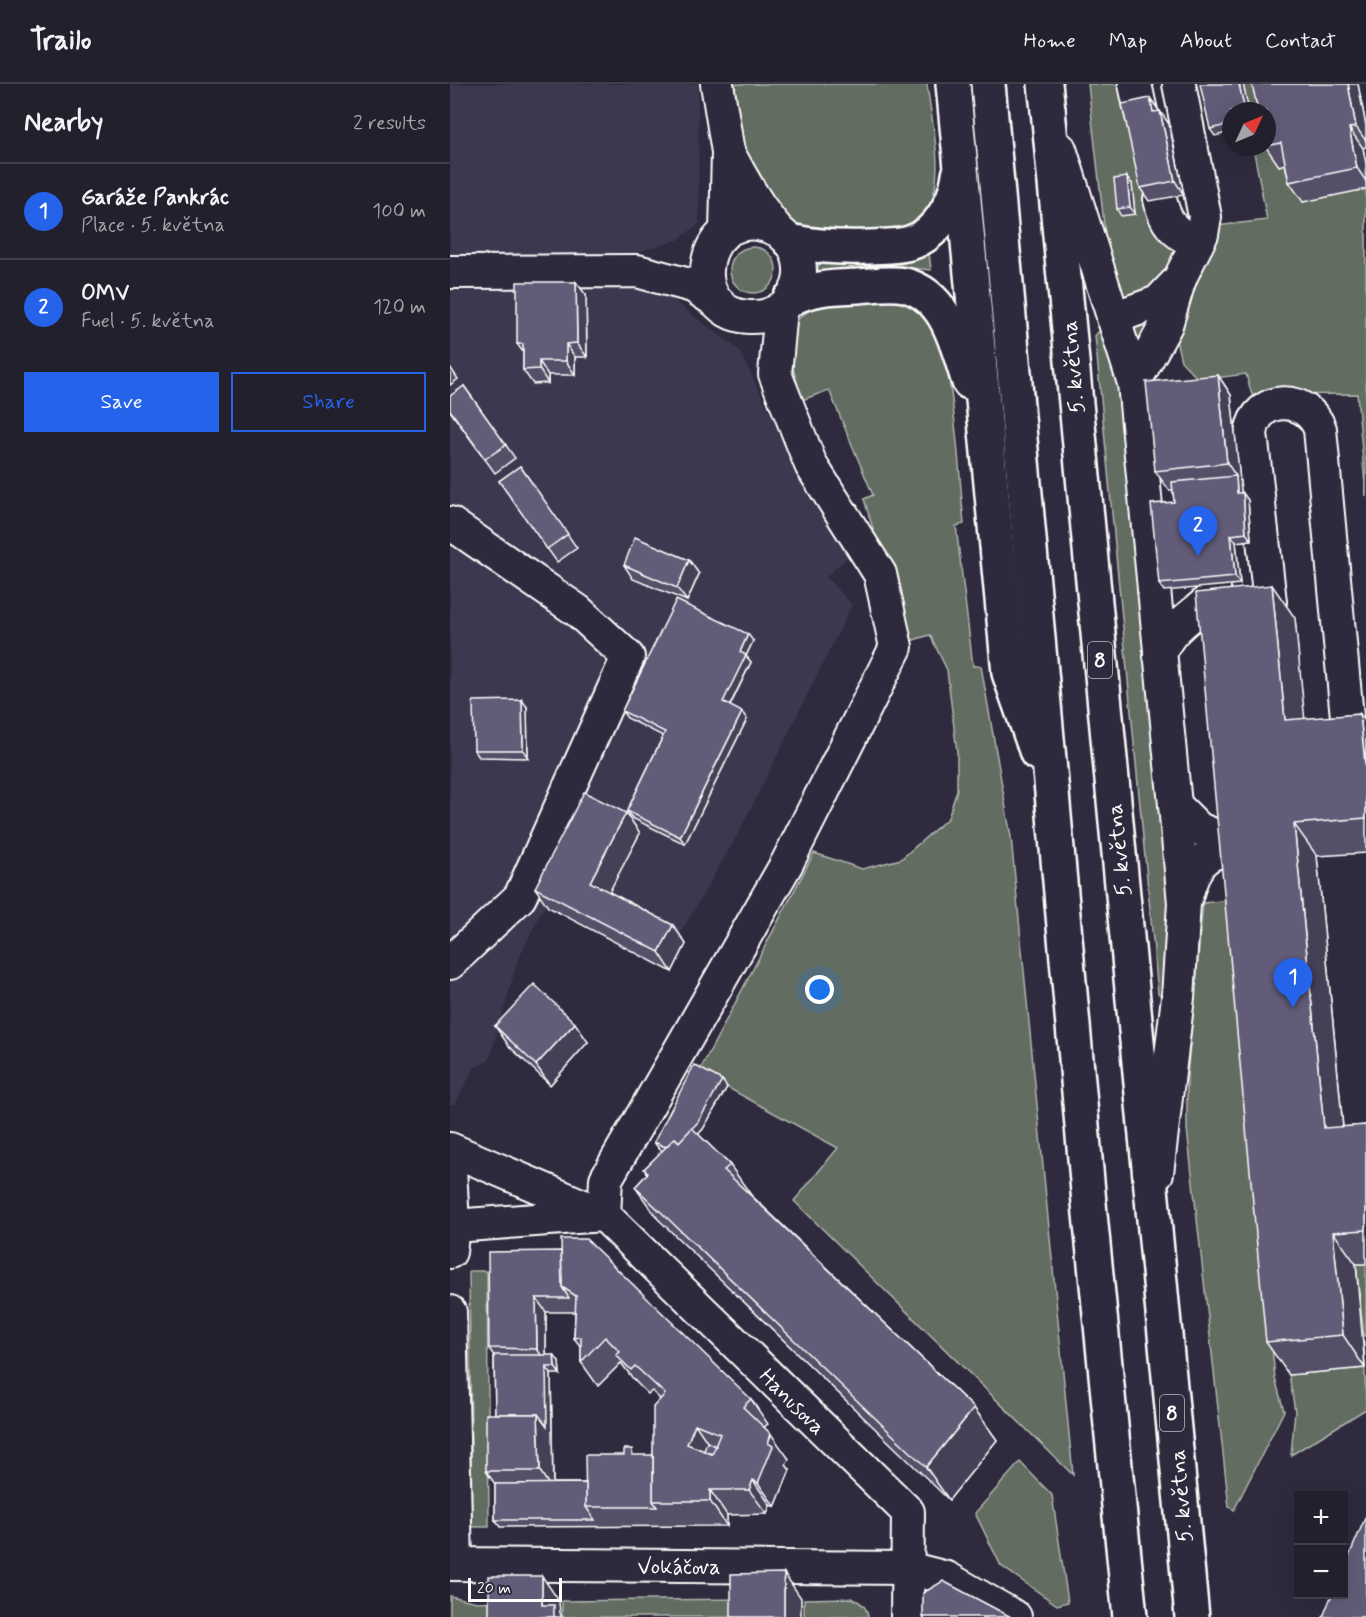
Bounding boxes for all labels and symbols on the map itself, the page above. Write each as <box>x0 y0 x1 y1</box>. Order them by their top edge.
north arrow <box>1222 102 1276 156</box>
street label: 5. května <box>1056 319 1092 414</box>
pin: 2 <box>1178 506 1218 556</box>
road number: 8 <box>1088 642 1112 678</box>
street label: 5. května <box>1101 802 1139 897</box>
pin: 1 <box>1274 958 1312 1008</box>
your location <box>805 975 834 1004</box>
street label: Hanusova <box>752 1363 831 1442</box>
road number: 8 <box>1160 1395 1184 1431</box>
street label: 5. května <box>1164 1448 1200 1543</box>
street label: Vokáčova <box>637 1554 721 1582</box>
scale bar <box>468 1575 562 1602</box>

